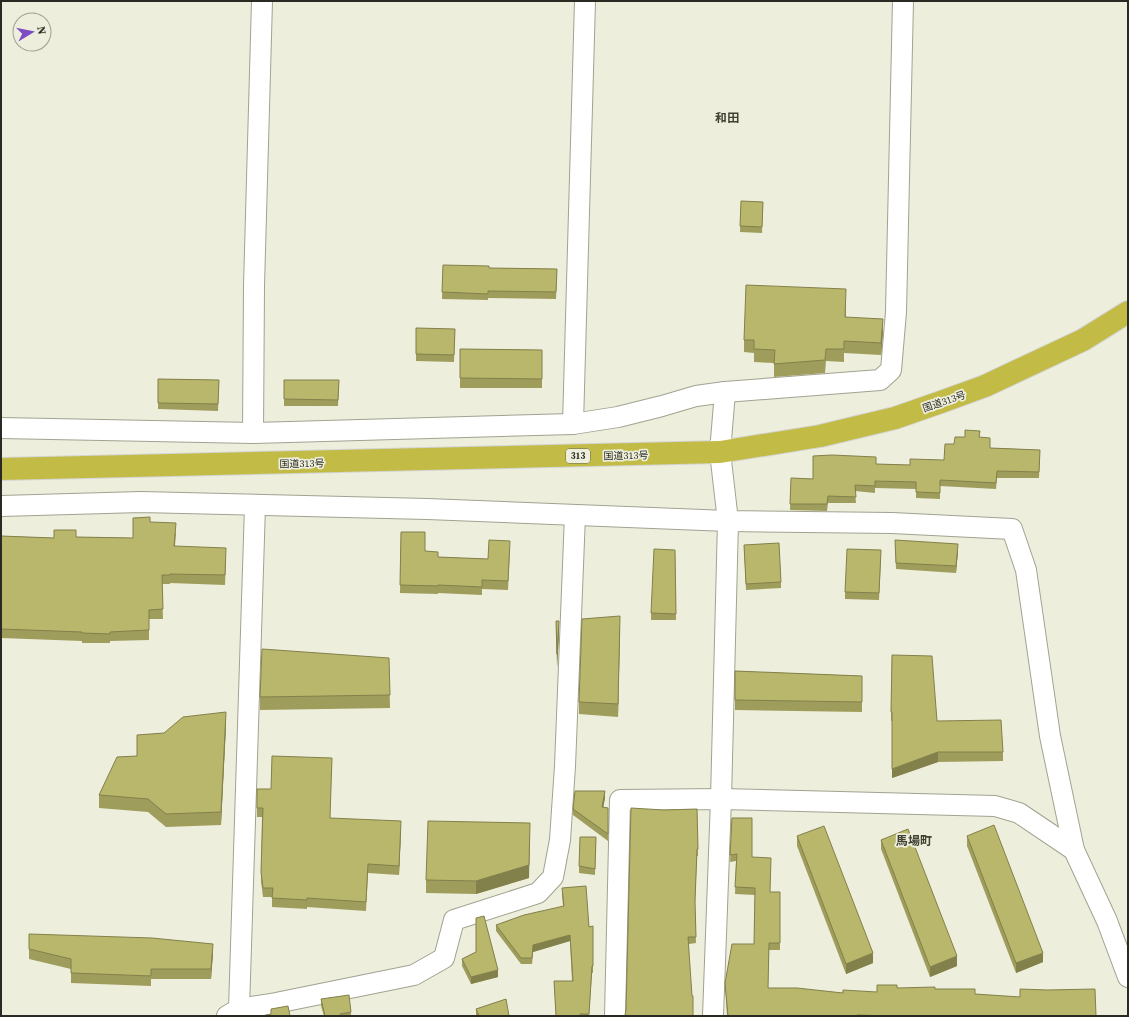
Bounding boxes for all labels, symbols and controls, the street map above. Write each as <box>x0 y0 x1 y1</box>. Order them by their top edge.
north arrow <box>12 12 52 52</box>
text: N <box>33 25 49 36</box>
district label: 和田 <box>715 110 739 126</box>
street label: 国道313号 <box>921 388 968 415</box>
road number: 313 <box>566 449 590 463</box>
street label: 国道313号 <box>603 449 649 462</box>
street label: 国道313号 <box>279 457 325 470</box>
district label: 馬場町 <box>896 833 932 849</box>

